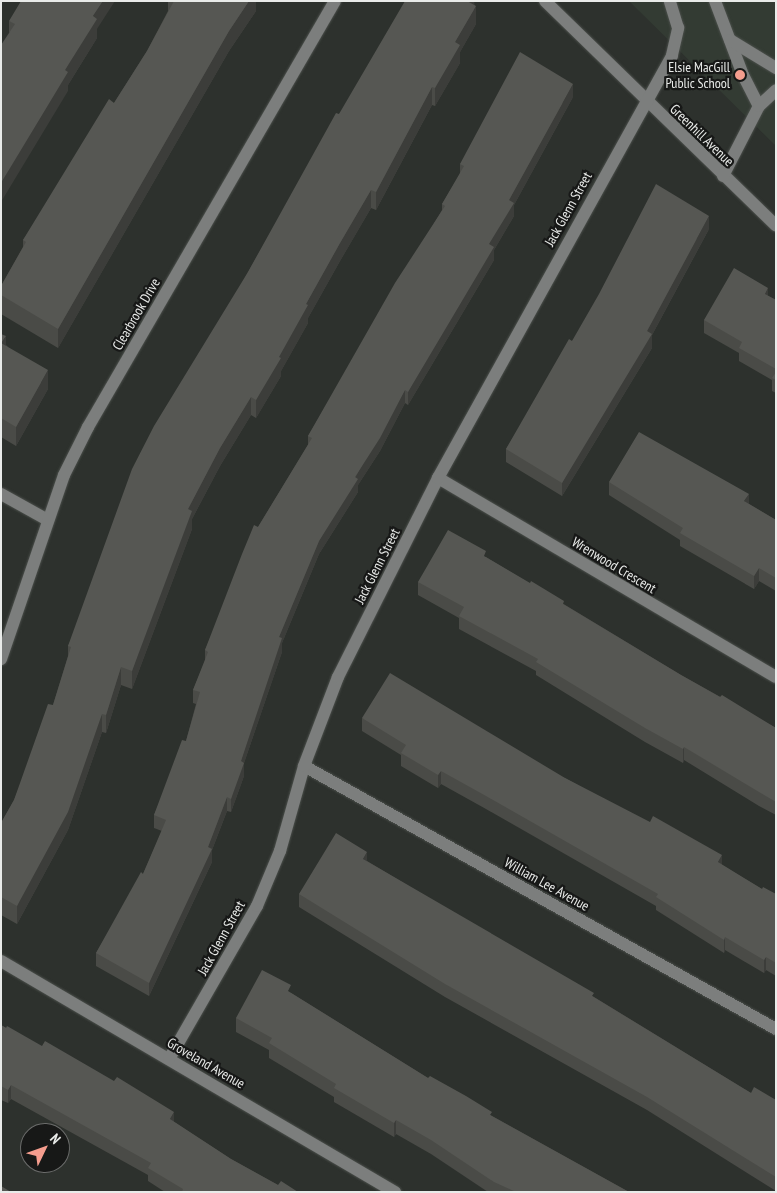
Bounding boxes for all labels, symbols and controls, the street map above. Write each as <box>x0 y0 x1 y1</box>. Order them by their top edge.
place label: Elsie MacGill Public School <box>665 59 730 92</box>
marker: Elsie MacGill Public School <box>734 69 746 81</box>
street label: Greenhill Avenue <box>667 100 737 170</box>
street label: Jack Glenn Street <box>541 169 595 249</box>
street label: Clearbrook Drive <box>109 275 163 353</box>
street label: Jack Glenn Street <box>351 525 403 607</box>
street label: Wrenwood Crescent <box>569 533 659 597</box>
street label: William Lee Avenue <box>502 854 592 914</box>
street label: Jack Glenn Street <box>194 898 248 978</box>
street label: Groveland Avenue <box>164 1034 248 1092</box>
north arrow <box>20 1123 70 1173</box>
text: N <box>46 1130 65 1147</box>

